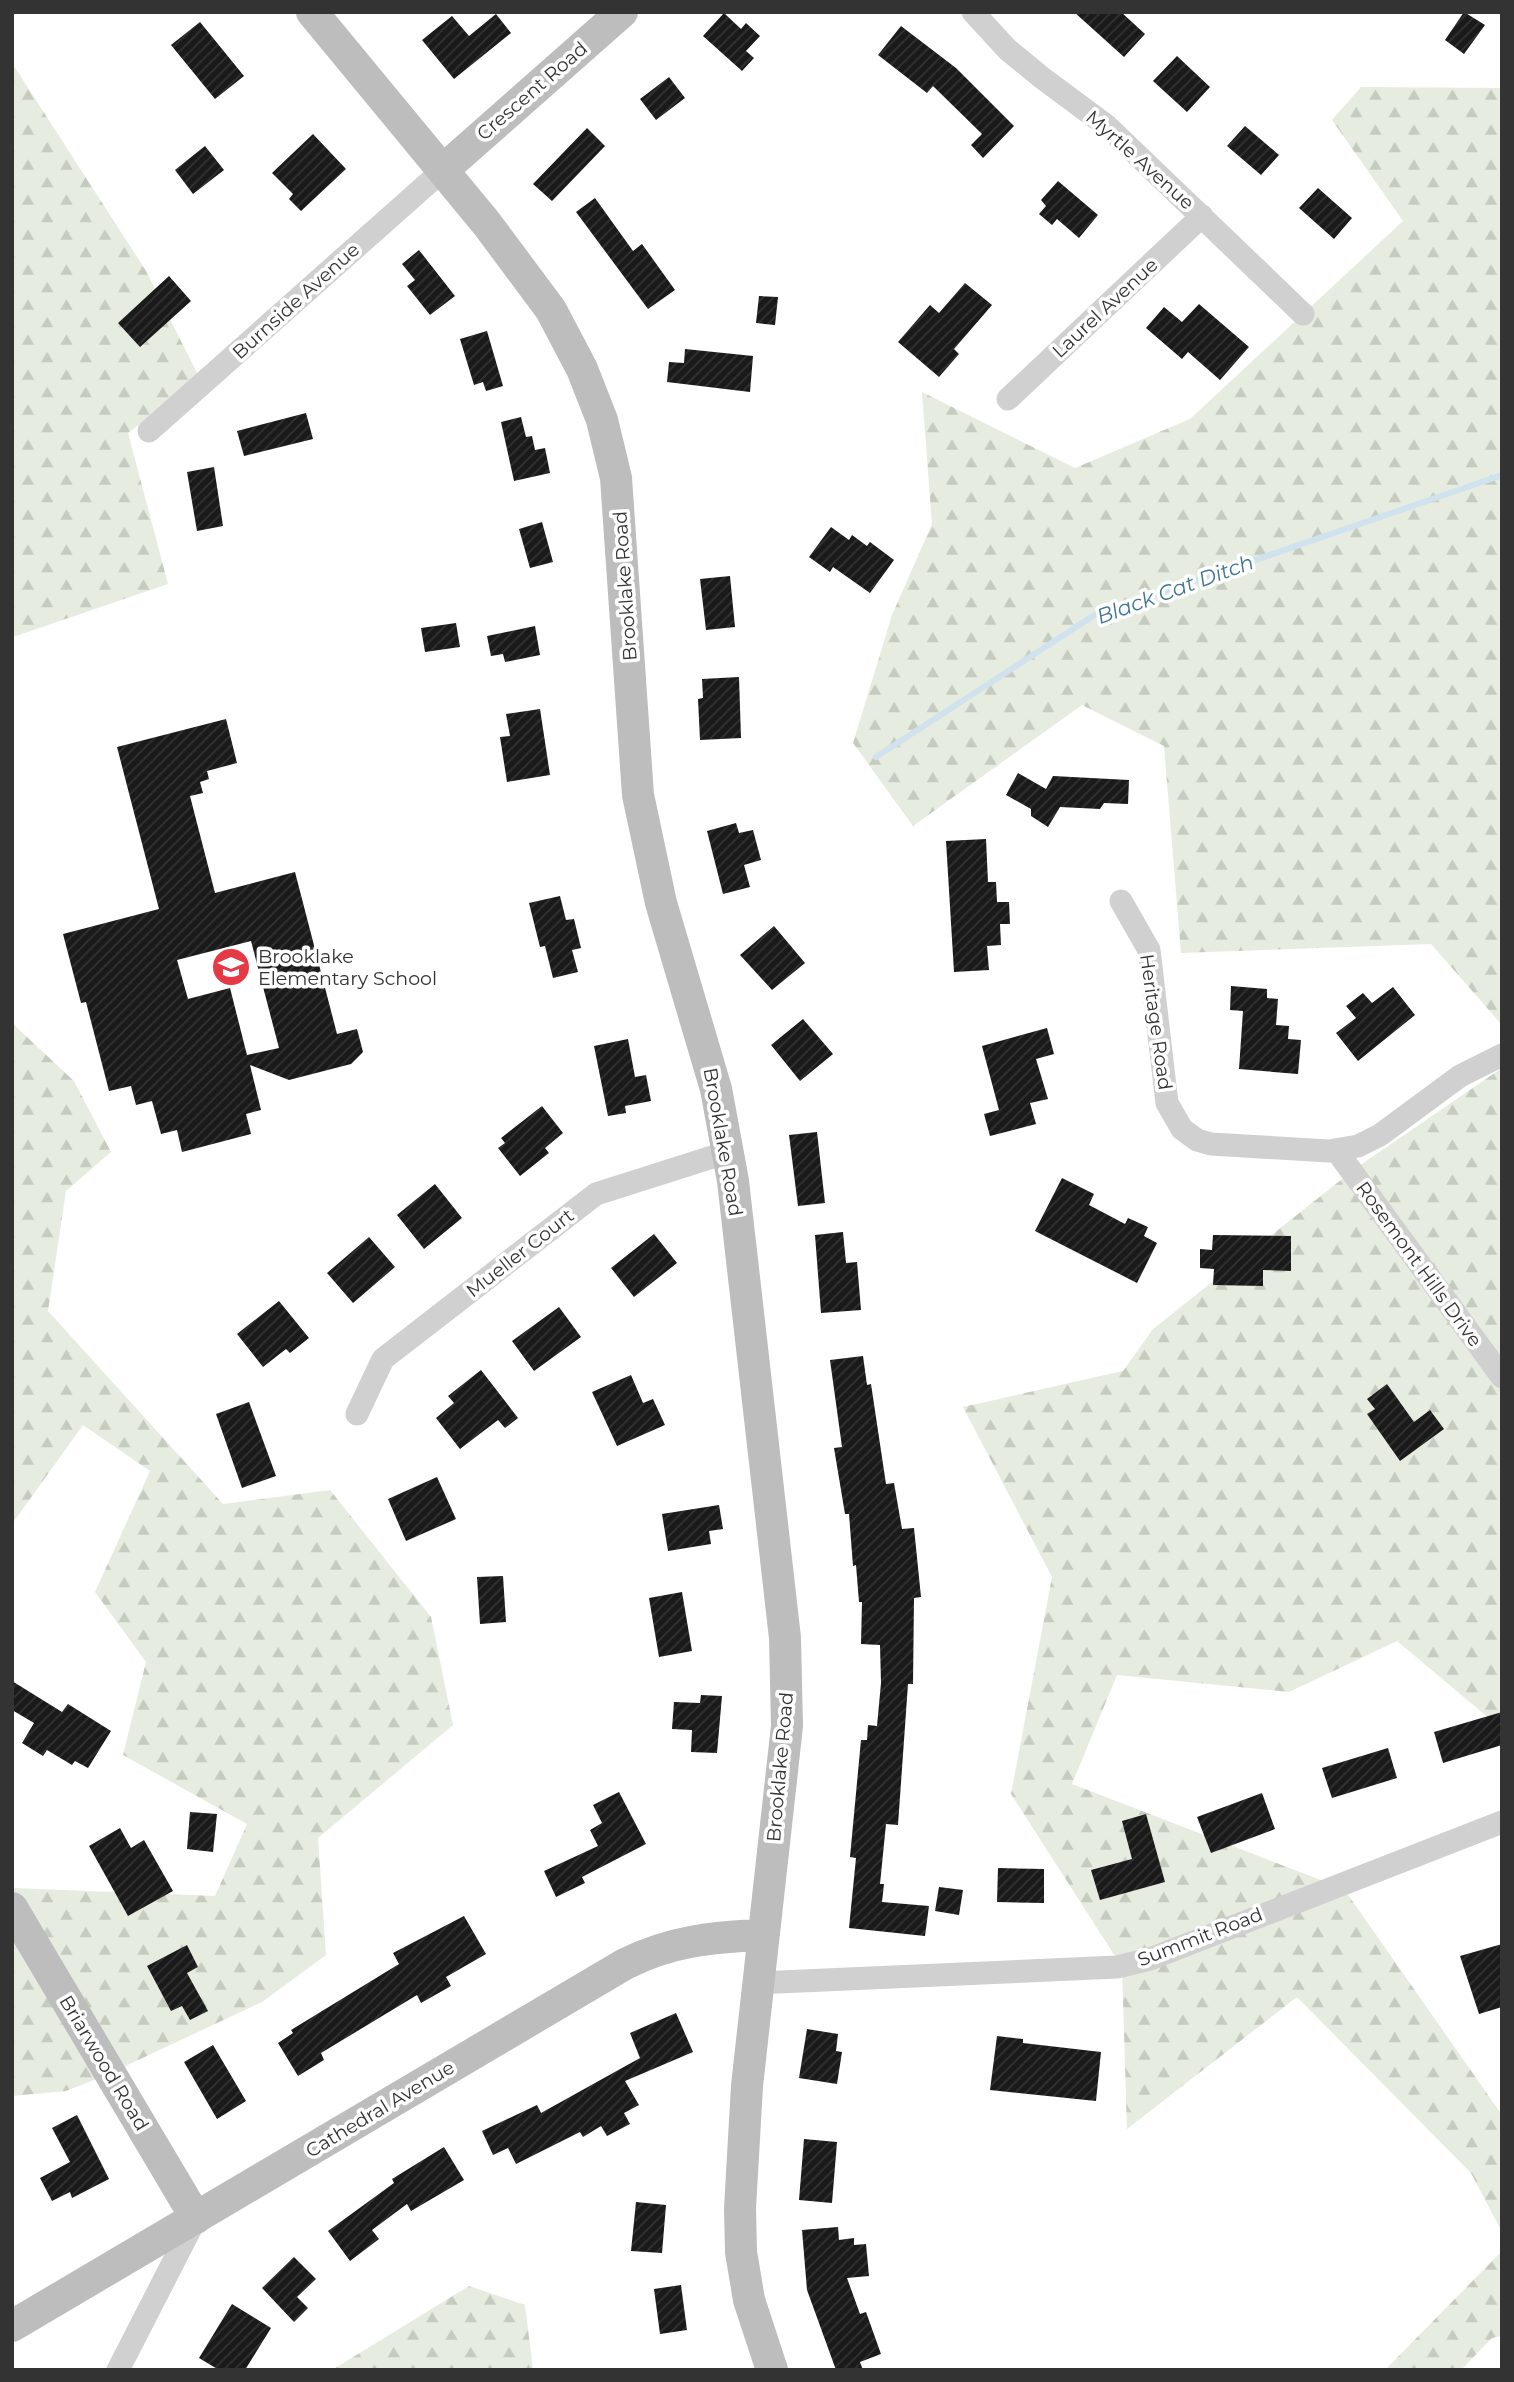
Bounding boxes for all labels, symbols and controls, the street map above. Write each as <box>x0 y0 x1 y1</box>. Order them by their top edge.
street label: Crescent Road <box>472 37 592 145</box>
street label: Myrtle Avenue <box>1081 106 1199 214</box>
street label: Burnside Avenue <box>228 238 364 364</box>
street label: Laurel Avenue <box>1047 253 1163 363</box>
street label: Brooklake Road <box>608 510 642 662</box>
water label: Black Cat Ditch <box>1093 549 1257 629</box>
place label: Brooklake Elementary School <box>258 945 437 990</box>
school or university icon: Brooklake Elementary School <box>210 946 252 988</box>
street label: Heritage Road <box>1135 953 1177 1091</box>
street label: Brooklake Road <box>699 1066 747 1218</box>
street label: Rosemont Hills Drive <box>1351 1177 1487 1351</box>
street label: Mueller Court <box>462 1204 579 1302</box>
street label: Brooklake Road <box>762 1691 798 1843</box>
street label: Summit Road <box>1134 1903 1266 1971</box>
street label: Briarwood Road <box>55 1991 153 2135</box>
street label: Cathedral Avenue <box>302 2056 458 2162</box>

